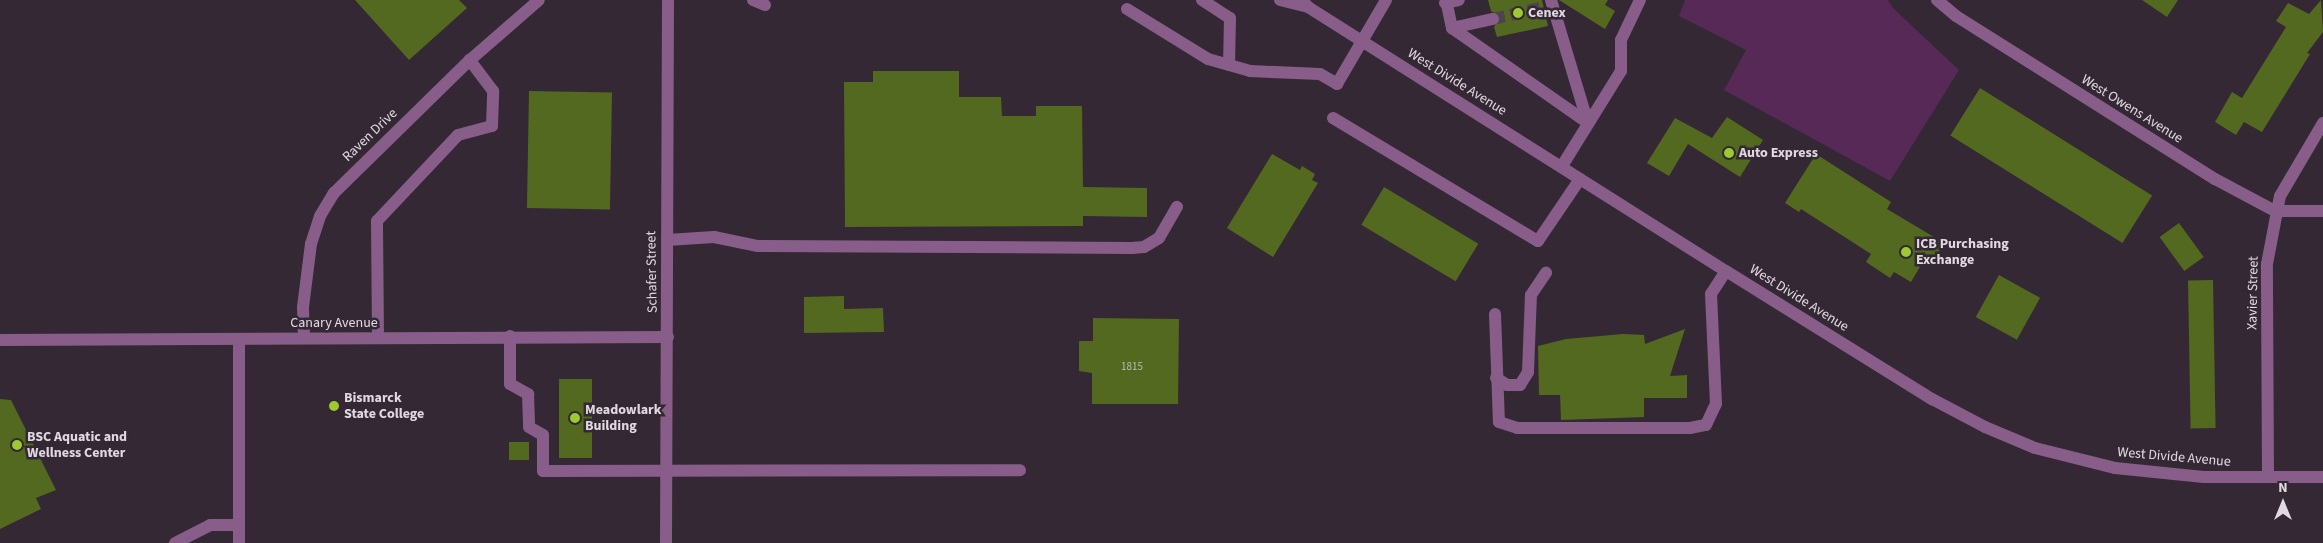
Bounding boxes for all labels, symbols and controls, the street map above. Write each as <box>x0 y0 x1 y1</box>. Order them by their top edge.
place label: Cenex <box>1528 5 1566 21</box>
marker: Cenex <box>1512 7 1524 19</box>
street label: West Divide Avenue <box>1404 45 1510 119</box>
street label: West Owens Avenue <box>2078 71 2186 147</box>
street label: Raven Drive <box>339 105 401 165</box>
place label: Auto Express <box>1739 145 1818 161</box>
marker: Auto Express <box>1723 147 1735 159</box>
street label: Schafer Street <box>643 231 661 313</box>
place label: ICB Purchasing Exchange <box>1916 236 2009 268</box>
marker: ICB Purchasing Exchange <box>1900 246 1912 258</box>
street label: Xavier Street <box>2244 256 2262 330</box>
street label: West Divide Avenue <box>1746 261 1852 335</box>
street label: Canary Avenue <box>290 315 378 331</box>
house number: 1815 <box>1121 360 1143 374</box>
place label: Bismarck State College <box>344 390 424 422</box>
marker: Bismarck State College <box>328 400 340 412</box>
place label: Meadowlark Building <box>585 402 661 434</box>
marker: Meadowlark Building <box>569 412 581 424</box>
place label: BSC Aquatic and Wellness Center <box>27 429 127 462</box>
marker: BSC Aquatic and Wellness Center <box>11 439 23 451</box>
street label: West Divide Avenue <box>2117 444 2231 470</box>
north arrow <box>2258 478 2308 528</box>
text: N <box>2278 478 2288 498</box>

